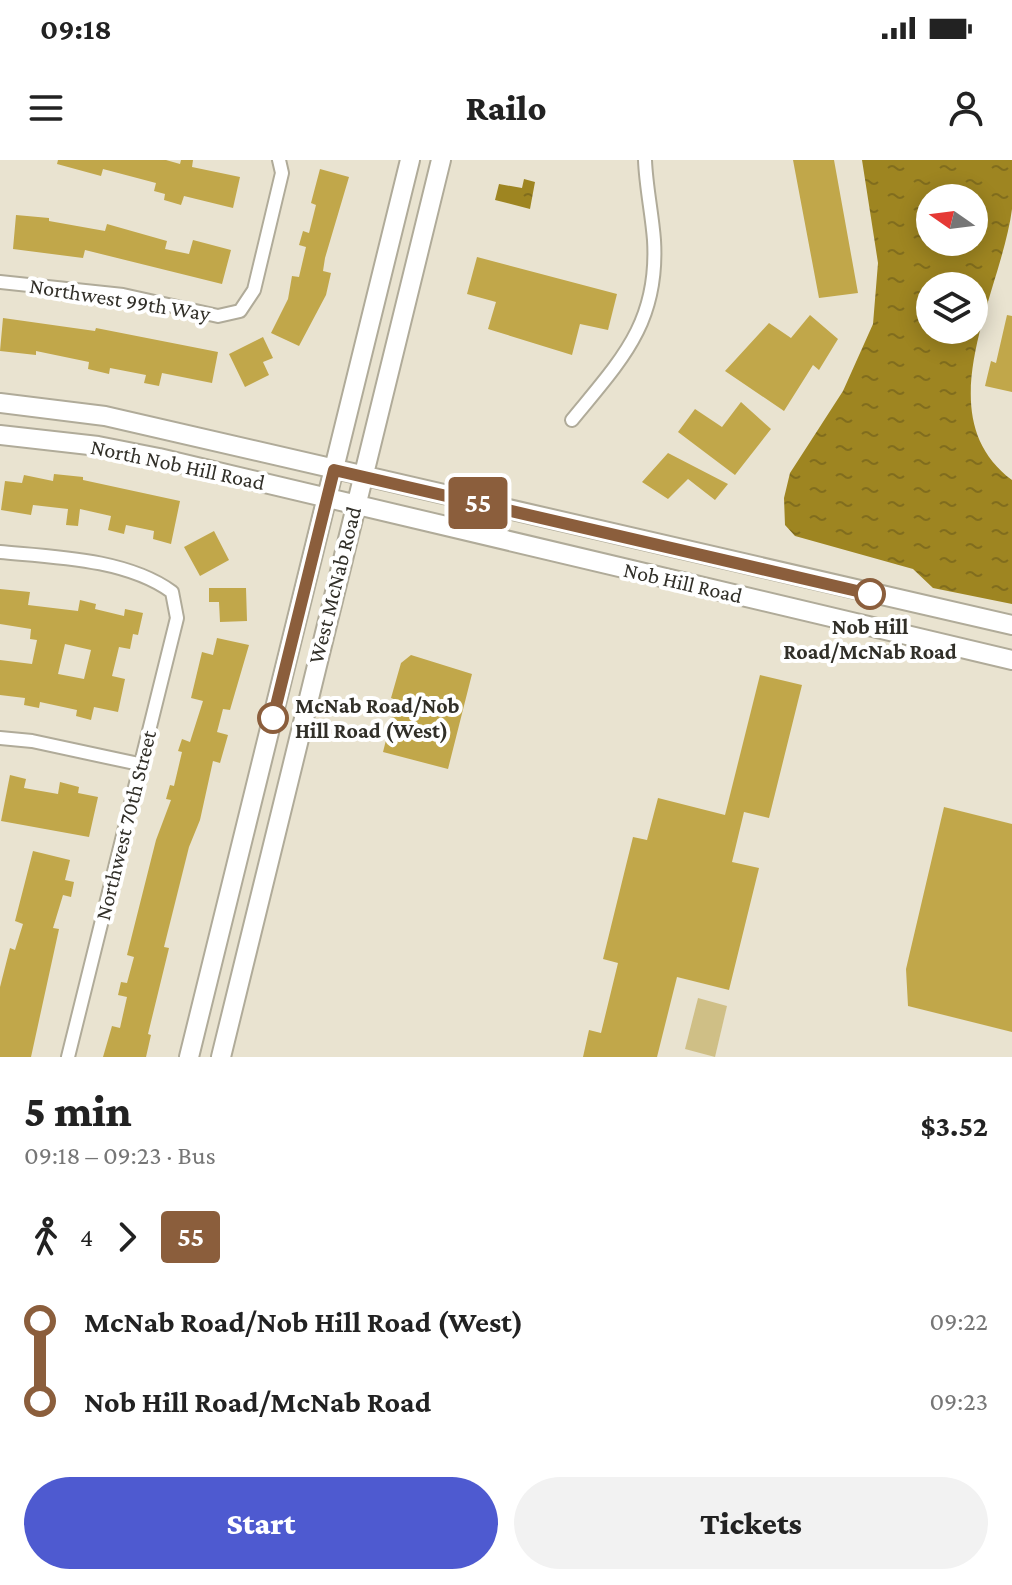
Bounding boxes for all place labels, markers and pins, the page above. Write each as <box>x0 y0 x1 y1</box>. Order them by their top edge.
marker: Nob Hill Road/McNab Road <box>855 579 885 609</box>
place label: Nob Hill Road/McNab Road <box>783 614 957 664</box>
place label: McNab Road/Nob Hill Road (West) <box>295 693 460 744</box>
marker: McNab Road/Nob Hill Road (West) <box>258 703 288 733</box>

